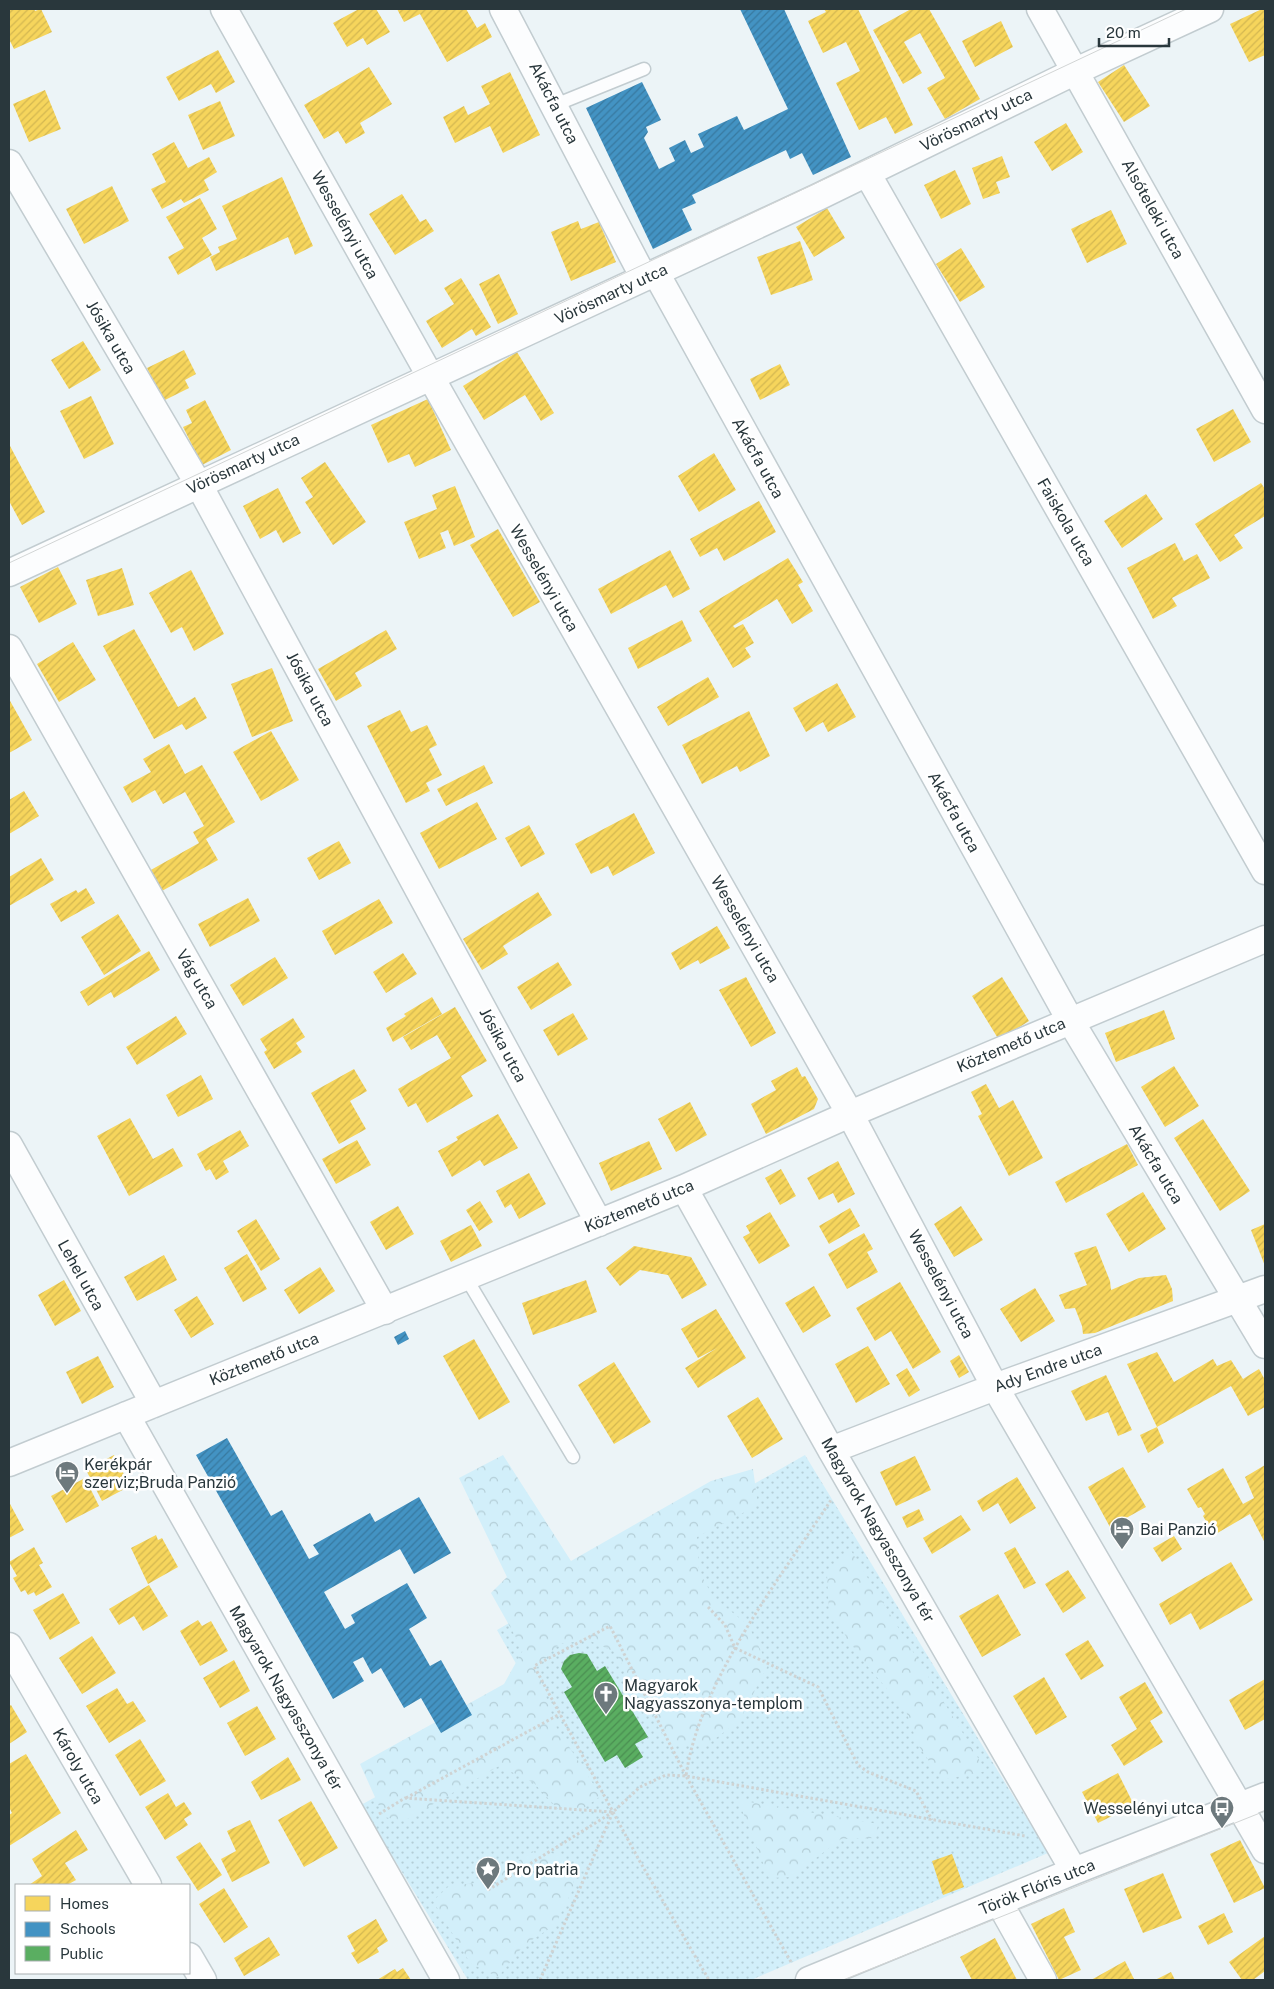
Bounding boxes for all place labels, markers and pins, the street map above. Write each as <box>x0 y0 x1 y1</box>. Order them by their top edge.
place label: Kerékpár szerviz;Bruda Panzió <box>84 1455 236 1492</box>
hotel icon: Kerékpár szerviz;Bruda Panzió <box>54 1460 80 1494</box>
hotel icon: Bai Panzió <box>1109 1516 1135 1550</box>
place label: Bai Panzió <box>1140 1520 1216 1539</box>
place label: Magyarok Nagyasszonya-templom <box>624 1676 803 1713</box>
church icon: Magyarok Nagyasszonya-templom <box>593 1681 619 1715</box>
bus stop icon: Wesselényi utca <box>1209 1795 1235 1829</box>
place label: Wesselényi utca <box>1084 1799 1204 1818</box>
place icon: Pro patria <box>475 1856 501 1890</box>
place label: Pro patria <box>506 1860 578 1879</box>

